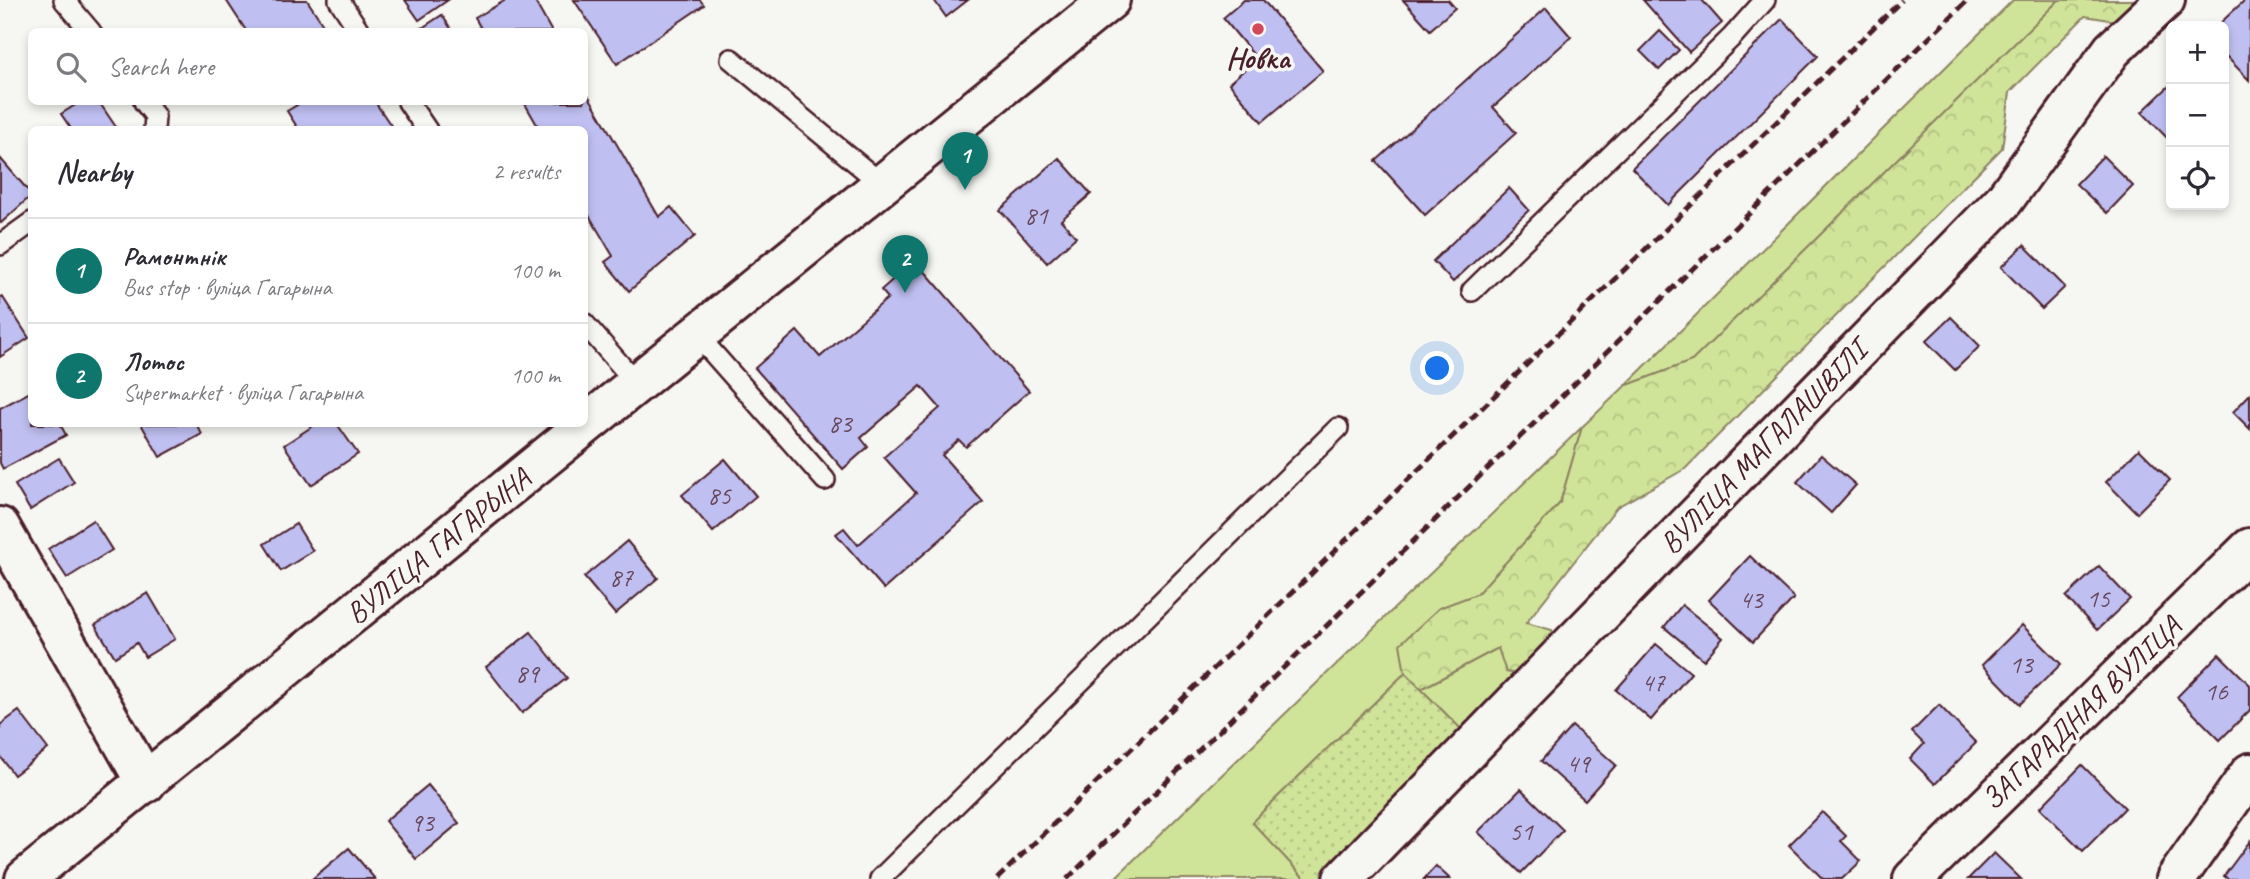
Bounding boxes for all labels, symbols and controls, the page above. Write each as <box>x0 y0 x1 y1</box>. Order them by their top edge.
marker: Новка <box>1250 21 1266 37</box>
map controls <box>2166 21 2229 210</box>
button: + <box>2166 21 2229 84</box>
search box <box>28 28 588 105</box>
place label: Новка <box>1226 39 1292 77</box>
icon: search <box>52 48 90 86</box>
text: Search here <box>108 50 214 83</box>
button: − <box>2166 84 2229 147</box>
pin: 1 <box>942 132 988 190</box>
button: locate <box>2166 147 2229 210</box>
text: Nearby <box>56 153 132 191</box>
text: 2 results <box>493 157 560 186</box>
house number: 81 <box>1024 199 1049 232</box>
pin: 2 <box>882 235 928 293</box>
text: Рамонтнік <box>123 240 225 273</box>
text: 1 <box>74 256 84 285</box>
text: 100 m <box>511 256 560 285</box>
text: Bus stop · вуліца Гагарына <box>123 273 331 302</box>
street label: ВУЛІЦА МАГАЛАШВІЛІ <box>1651 327 1880 562</box>
text: Лотос <box>123 345 184 378</box>
your location <box>1420 351 1454 385</box>
text: 2 <box>74 361 84 390</box>
text: 100 m <box>511 361 560 390</box>
text: Supermarket · вуліца Гагарына <box>123 378 363 407</box>
house number: 83 <box>828 407 854 440</box>
street label: ВУЛІЦА ГАГАРЫНА <box>338 459 540 632</box>
house number: 85 <box>707 479 732 512</box>
house number: 87 <box>609 561 634 594</box>
house number: 15 <box>2086 582 2111 615</box>
house number: 43 <box>1739 583 1765 616</box>
street label: ЗАГАРАДНАЯ ВУЛІЦА <box>1973 607 2190 818</box>
house number: 13 <box>2009 648 2035 681</box>
house number: 89 <box>515 657 541 690</box>
house number: 47 <box>1641 666 1666 699</box>
house number: 16 <box>2204 675 2229 708</box>
house number: 49 <box>1566 747 1592 780</box>
house number: 93 <box>410 806 436 839</box>
house number: 51 <box>1509 815 1534 848</box>

